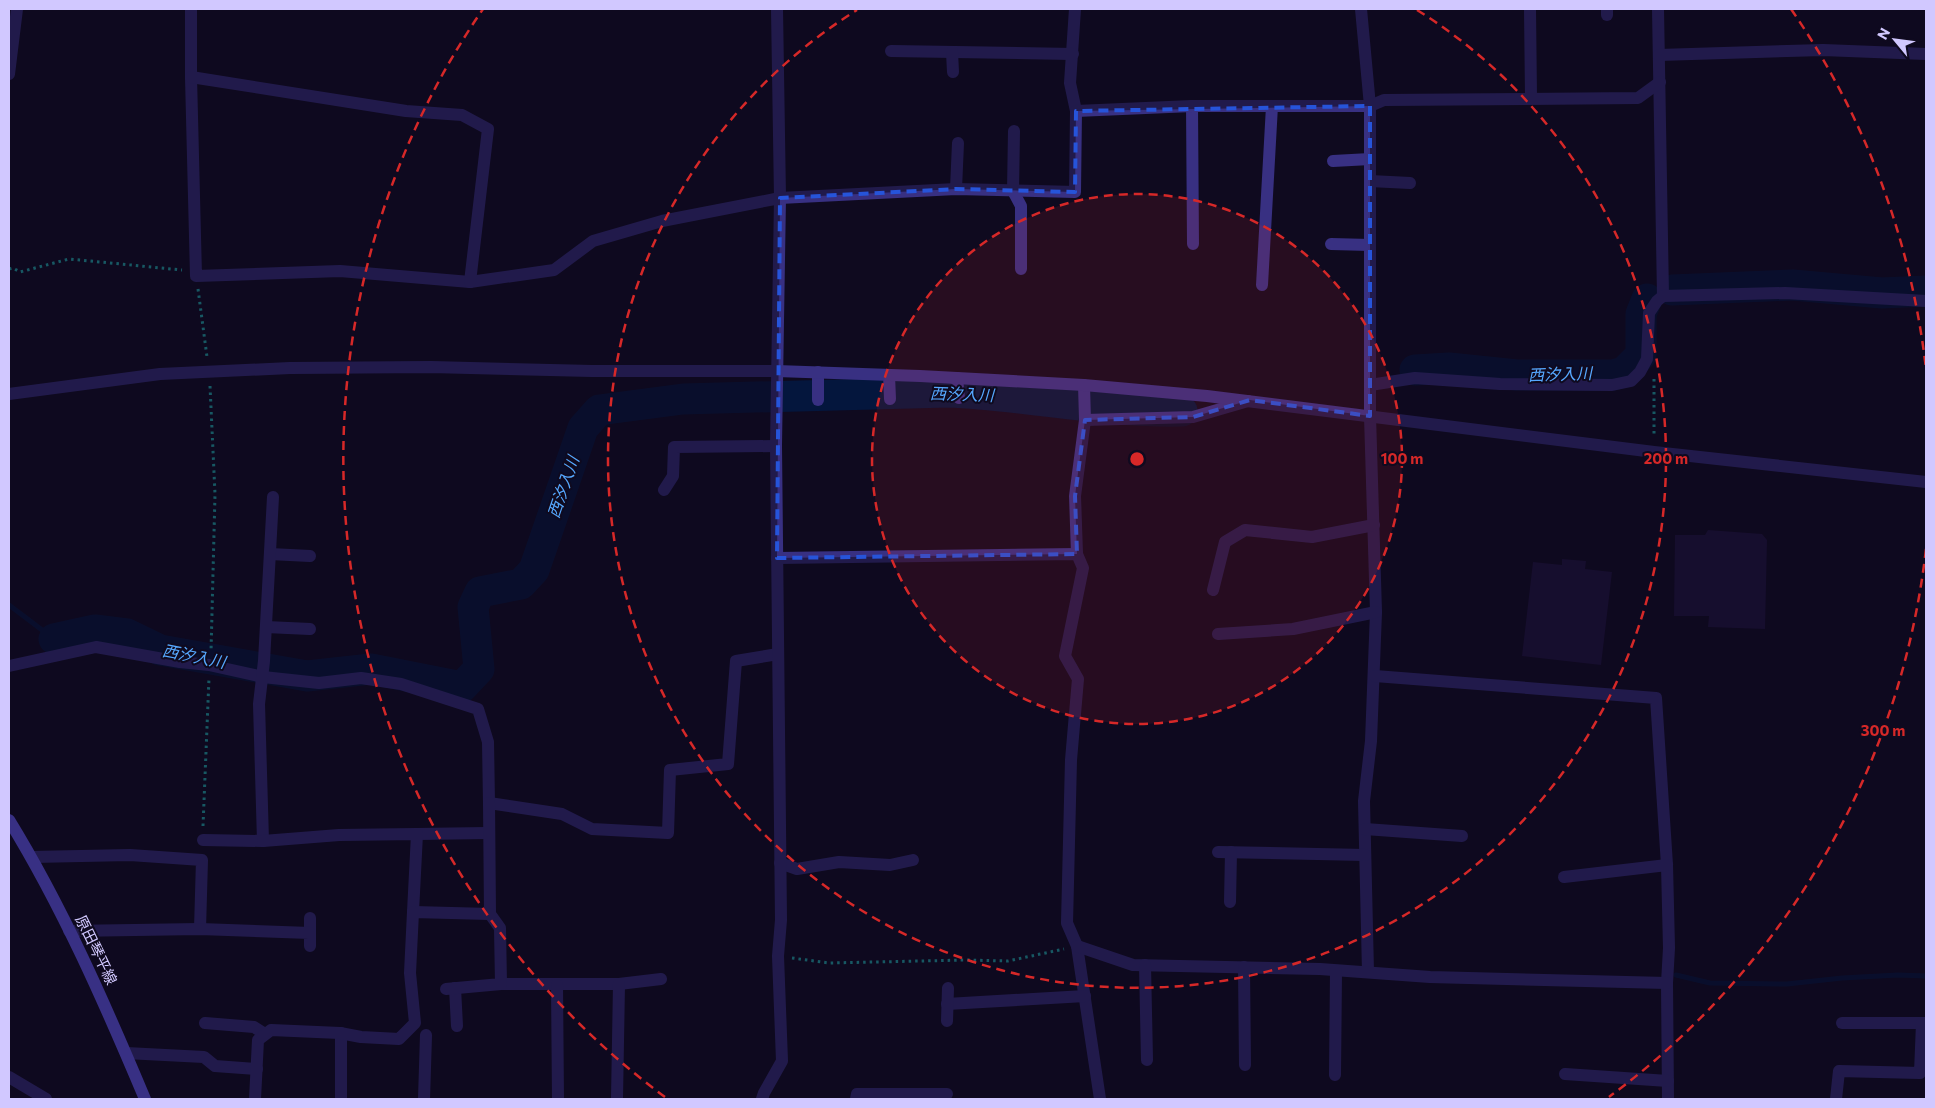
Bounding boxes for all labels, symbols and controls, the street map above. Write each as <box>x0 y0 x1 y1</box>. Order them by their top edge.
north arrow <box>1870 15 1920 65</box>
text: N <box>1873 25 1893 42</box>
water label: 西汐入川 <box>1528 363 1594 384</box>
water label: 西汐入川 <box>930 383 996 404</box>
text: 100 m <box>1381 449 1423 467</box>
text: 200 m <box>1644 449 1688 467</box>
centre of rings <box>1128 450 1146 468</box>
water label: 西汐入川 <box>543 452 583 520</box>
water label: 西汐入川 <box>161 640 229 671</box>
text: 300 m <box>1861 721 1905 739</box>
street label: 原田琴平線 <box>72 912 121 987</box>

